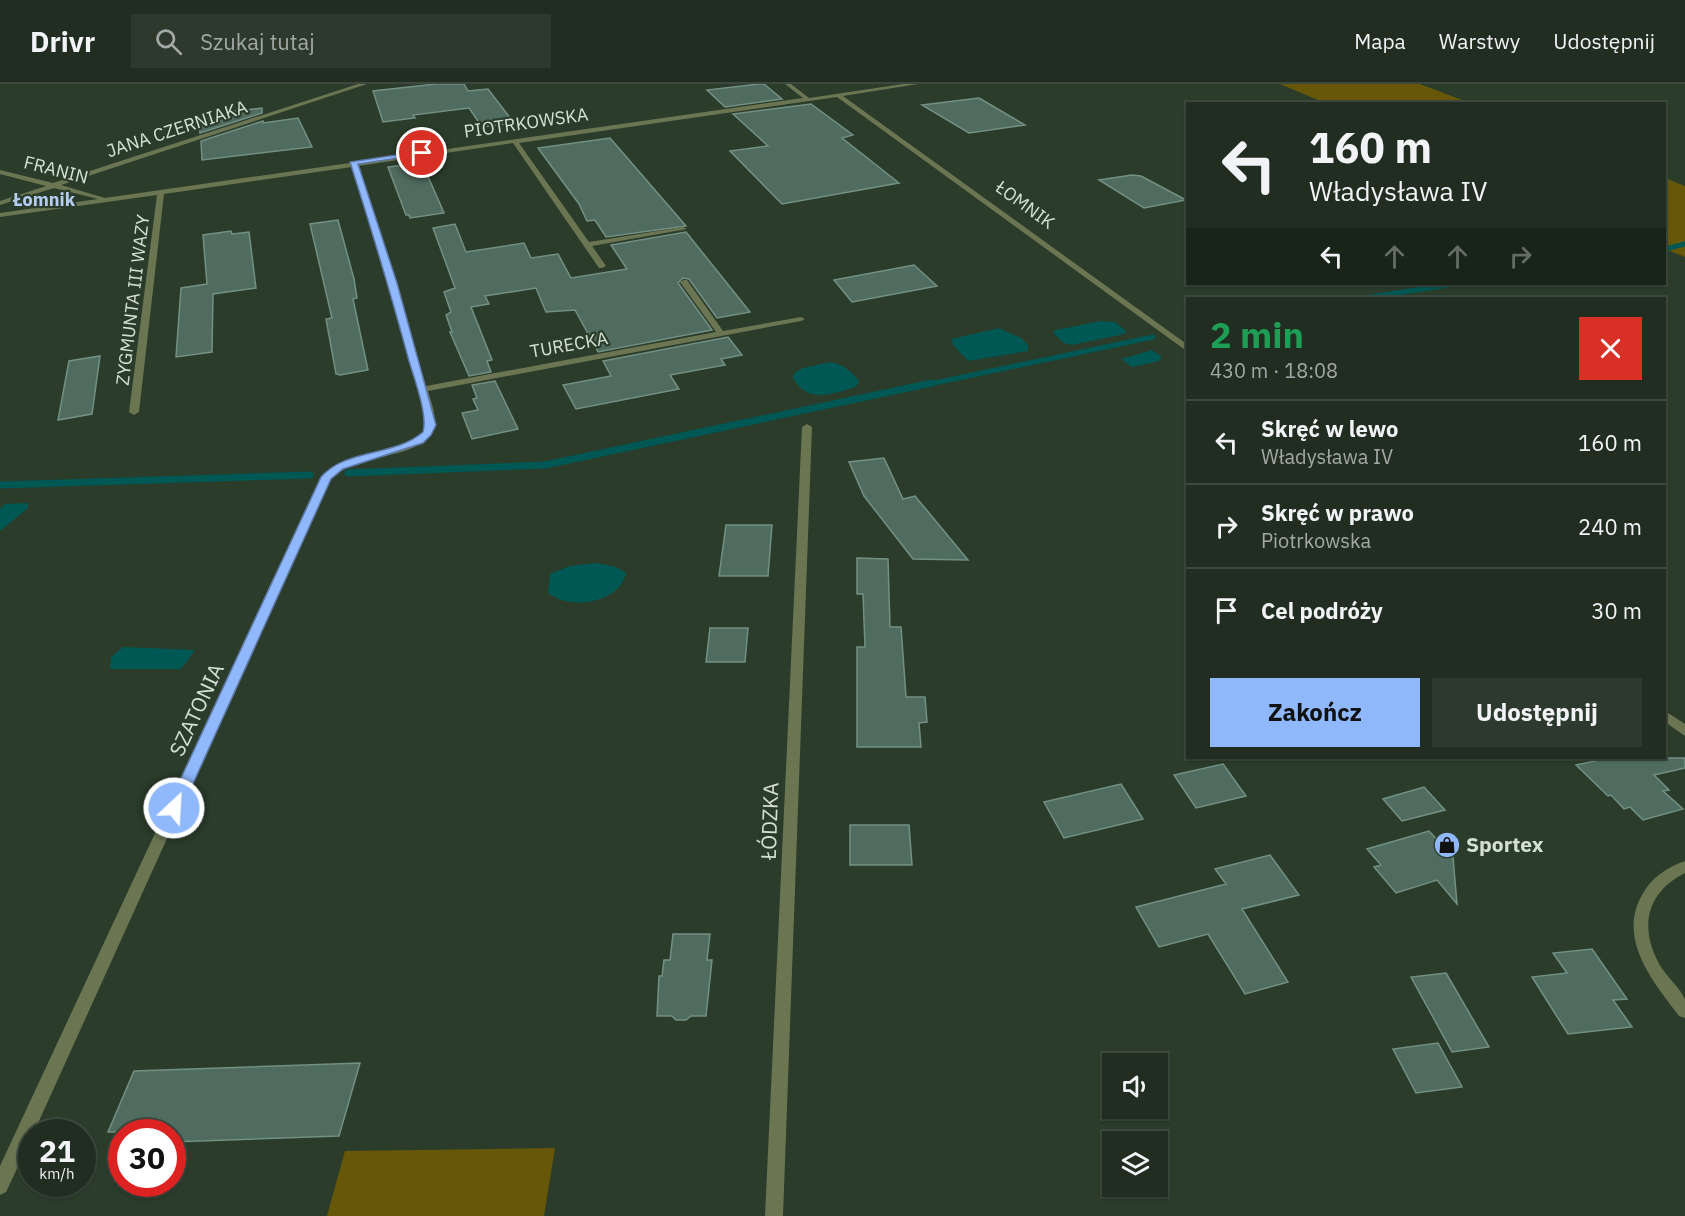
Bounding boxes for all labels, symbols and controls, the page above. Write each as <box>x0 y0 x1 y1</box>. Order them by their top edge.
search box <box>131 14 551 68</box>
text: Drivr <box>30 23 95 60</box>
icon: search <box>152 25 185 58</box>
text: Szukaj tutaj <box>200 27 315 56</box>
text: Mapa <box>1354 27 1406 55</box>
text: Warstwy <box>1439 27 1520 55</box>
text: Udostępnij <box>1553 27 1655 55</box>
street label: JANA CZERNIAKA <box>103 95 251 162</box>
street label: PIOTRKOWSKA <box>462 102 590 143</box>
text: 160 m <box>1309 120 1432 175</box>
icon: left <box>1210 126 1288 204</box>
pin <box>396 127 447 178</box>
icon: arrive <box>405 136 438 169</box>
street label: FRANIN <box>21 150 91 189</box>
text: Władysława IV <box>1309 173 1488 208</box>
street label: ŁOMNIK <box>990 175 1060 234</box>
district label: Łomnik <box>12 188 76 211</box>
street label: ZYGMUNTA III WAZY <box>111 213 154 387</box>
icon: left <box>1315 240 1348 273</box>
icon: ahead <box>1378 240 1411 273</box>
icon: ahead <box>1441 240 1474 273</box>
icon: right <box>1504 240 1537 273</box>
text: 2 min <box>1210 311 1304 358</box>
button: close <box>1579 317 1642 380</box>
street label: TURECKA <box>528 326 610 363</box>
text: 430 m · 18:08 <box>1210 357 1338 384</box>
text: Skręć w lewo <box>1261 414 1398 443</box>
icon: left <box>1210 426 1243 459</box>
text: 160 m <box>1578 428 1642 457</box>
text: Władysława IV <box>1261 443 1393 470</box>
text: Skręć w prawo <box>1261 498 1414 527</box>
icon: right <box>1210 510 1243 543</box>
text: 240 m <box>1578 512 1642 541</box>
text: Piotrkowska <box>1261 527 1371 554</box>
icon: arrive <box>1210 594 1243 627</box>
text: Cel podróży <box>1261 596 1383 625</box>
text: 30 m <box>1591 596 1642 625</box>
street label: SZATONIA <box>162 659 230 761</box>
button: Zakończ <box>1210 678 1420 747</box>
button: Udostępnij <box>1432 678 1642 747</box>
position arrow <box>142 776 206 840</box>
street label: ŁÓDZKA <box>754 782 784 861</box>
shop icon: Sportex <box>1432 830 1462 860</box>
place label: Sportex <box>1466 830 1544 858</box>
map controls <box>1102 1053 1168 1197</box>
button: sound <box>1102 1053 1168 1119</box>
speed limit sign: 30 <box>108 1119 186 1197</box>
text: 21 <box>39 1131 75 1170</box>
button: layers <box>1102 1131 1168 1197</box>
text: km/h <box>39 1164 75 1183</box>

